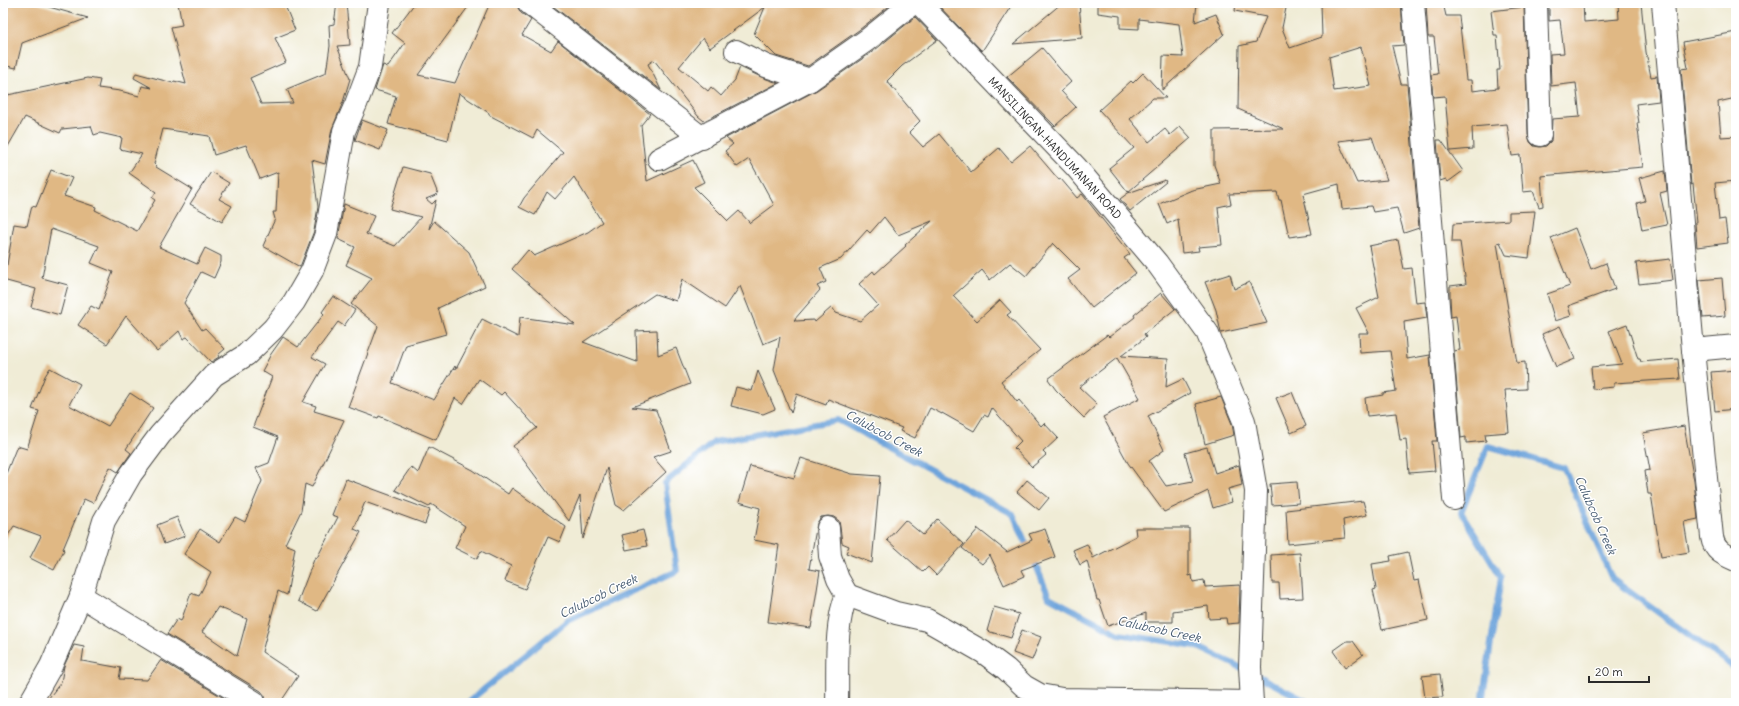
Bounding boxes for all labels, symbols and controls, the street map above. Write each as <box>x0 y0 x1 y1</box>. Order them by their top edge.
street label: MANSILINGAN-HANDUMANAN ROAD <box>985 74 1125 222</box>
water label: Calubcob Creek <box>843 407 926 460</box>
water label: Calubcob Creek <box>1572 473 1620 557</box>
water label: Calubcob Creek <box>557 570 640 621</box>
water label: Calubcob Creek <box>1116 613 1203 645</box>
scale bar <box>1589 658 1649 684</box>
text: 20 m <box>1595 664 1623 679</box>

